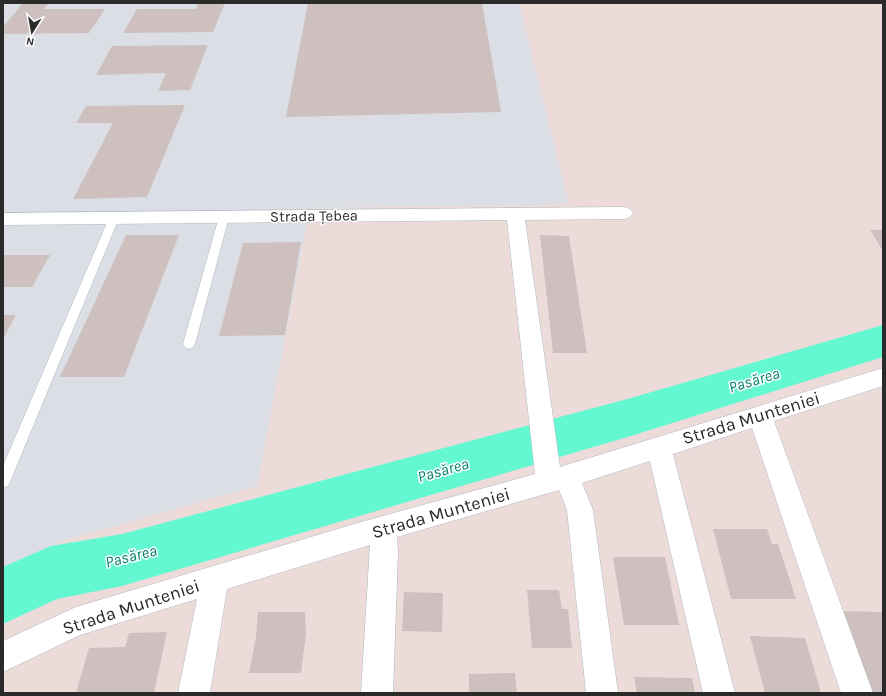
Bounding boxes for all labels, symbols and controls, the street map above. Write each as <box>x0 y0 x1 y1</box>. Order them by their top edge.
north arrow <box>12 12 52 52</box>
text: N <box>25 34 35 48</box>
street label: Strada Țebea <box>270 206 358 226</box>
water label: Pasărea <box>726 363 782 397</box>
street label: Strada Munteniei <box>680 387 822 449</box>
water label: Pasărea <box>415 454 471 486</box>
street label: Strada Munteniei <box>369 483 513 543</box>
water label: Pasărea <box>103 540 159 572</box>
street label: Strada Munteniei <box>60 574 202 640</box>

